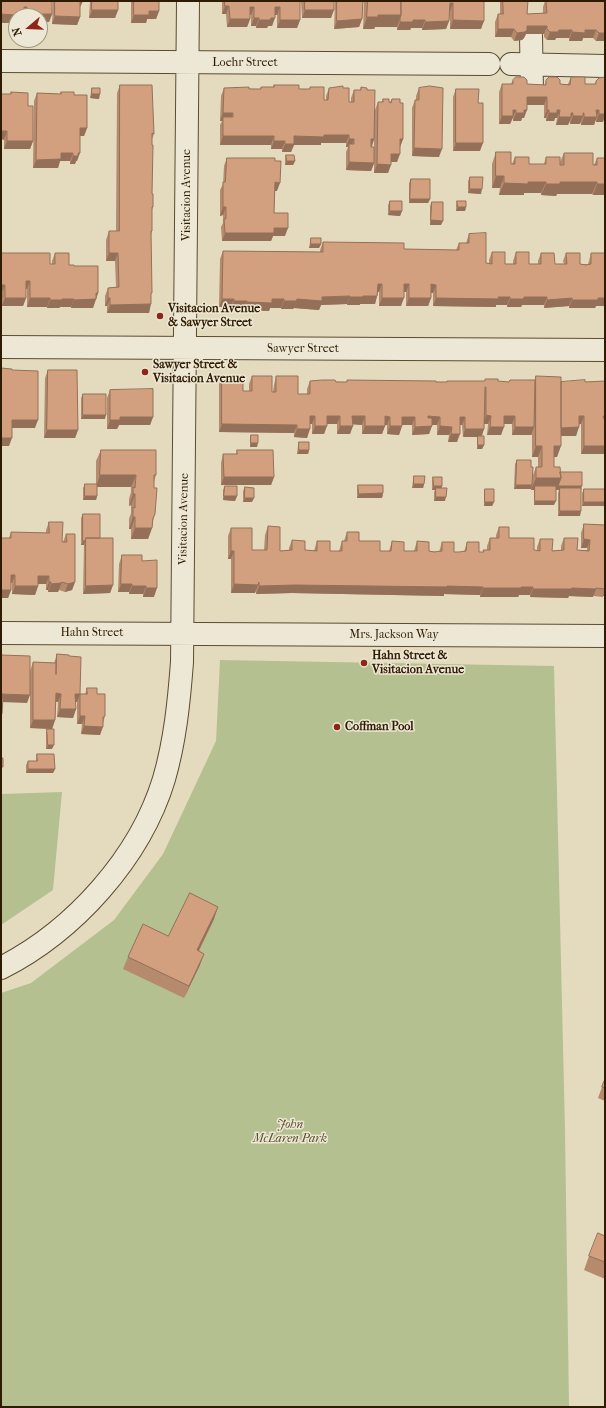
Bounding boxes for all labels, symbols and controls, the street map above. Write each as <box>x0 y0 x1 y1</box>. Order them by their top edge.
north arrow <box>8 8 48 48</box>
text: N <box>10 26 25 38</box>
street label: Loehr Street <box>212 56 278 70</box>
street label: Visitacion Avenue <box>180 149 194 241</box>
place label: Visitacion Avenue & Sawyer Street <box>168 302 260 330</box>
marker: Visitacion Avenue & Sawyer Street <box>155 311 165 321</box>
street label: Sawyer Street <box>267 342 339 356</box>
place label: Sawyer Street & Visitacion Avenue <box>153 358 245 386</box>
marker: Sawyer Street & Visitacion Avenue <box>140 367 150 377</box>
street label: Visitacion Avenue <box>176 473 192 565</box>
street label: Hahn Street <box>61 626 123 640</box>
street label: Mrs. Jackson Way <box>349 628 439 642</box>
place label: Hahn Street & Visitacion Avenue <box>372 649 464 677</box>
marker: Hahn Street & Visitacion Avenue <box>359 658 369 668</box>
place label: Coffman Pool <box>345 720 414 734</box>
marker: Coffman Pool <box>332 722 342 732</box>
park label: John McLaren Park <box>253 1118 327 1146</box>

